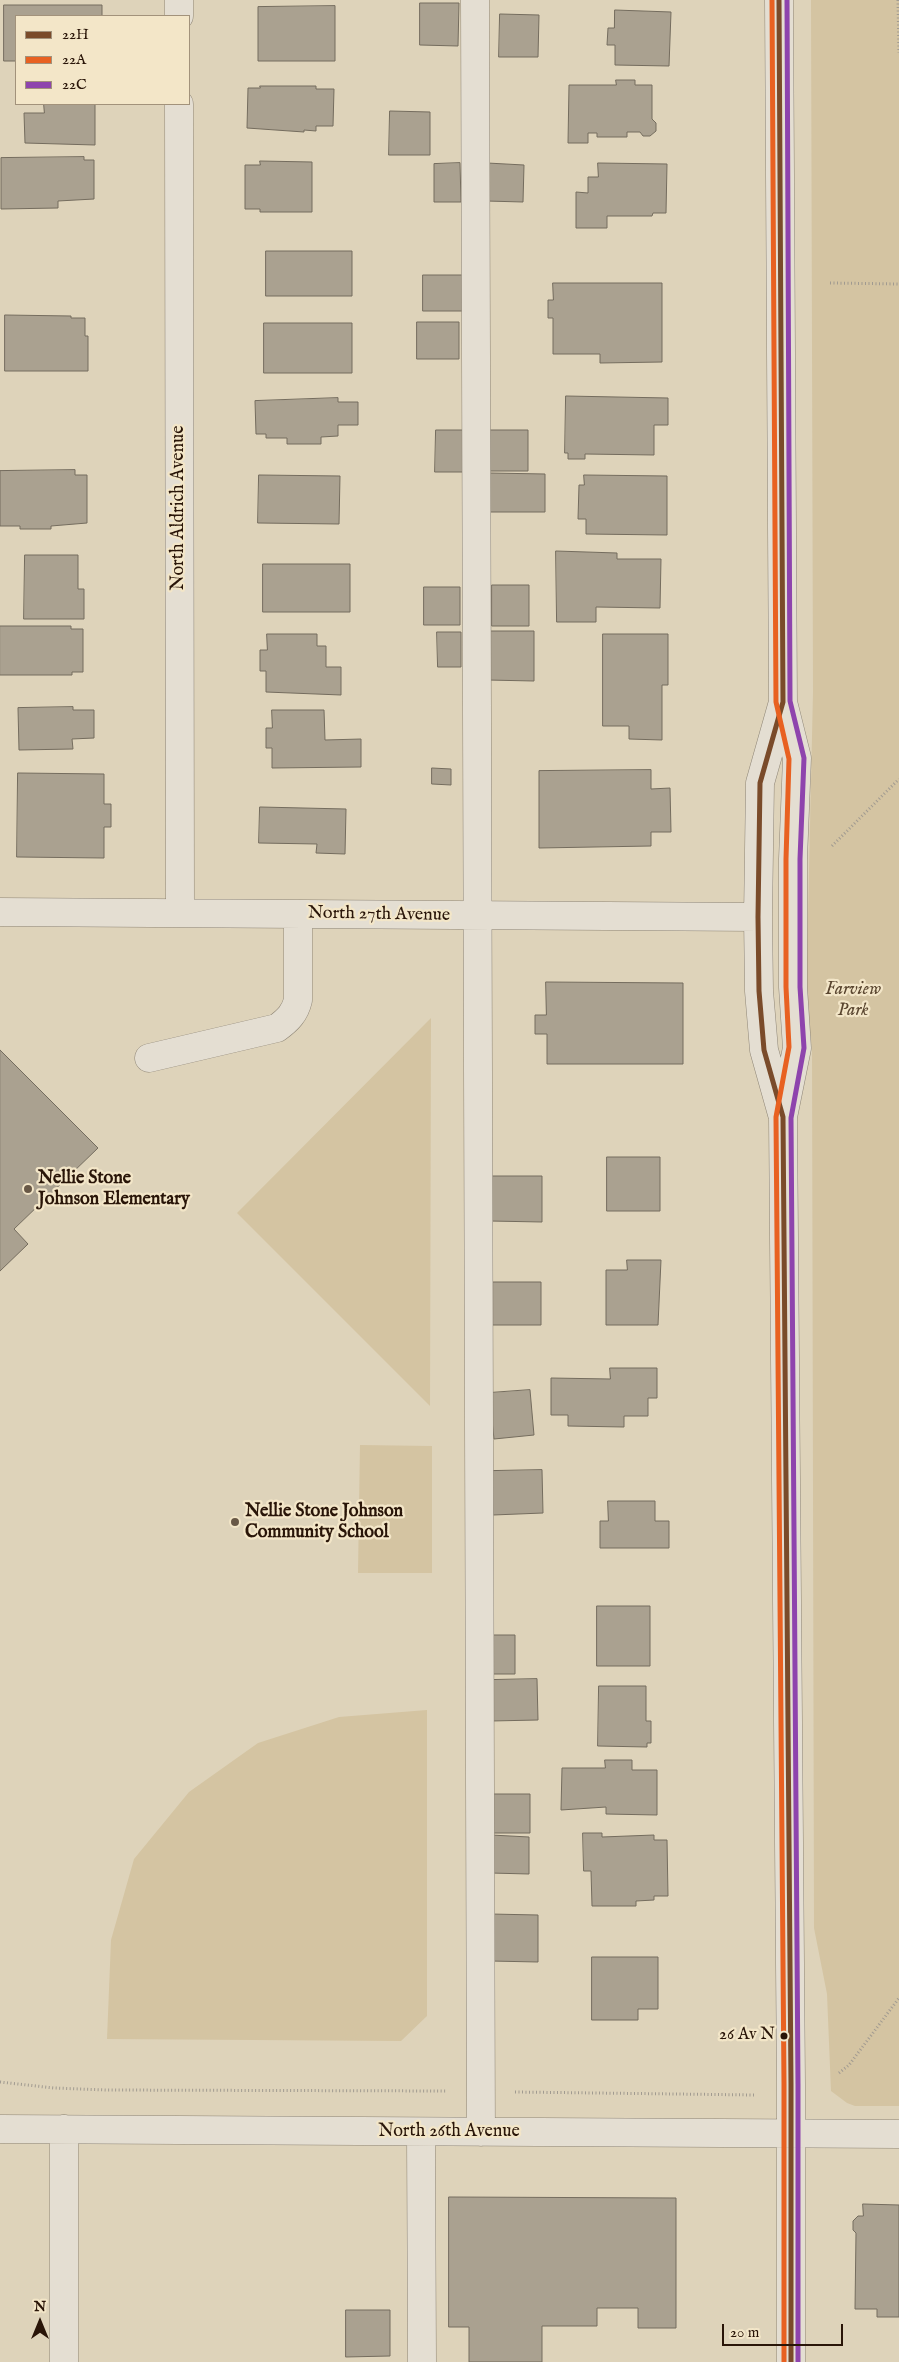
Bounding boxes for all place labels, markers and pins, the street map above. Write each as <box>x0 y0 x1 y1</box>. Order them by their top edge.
place label: Nellie Stone Johnson Elementary <box>38 1168 190 1210</box>
marker: Nellie Stone Johnson Elementary <box>22 1183 34 1195</box>
place label: Nellie Stone Johnson Community School <box>245 1501 403 1544</box>
marker: Nellie Stone Johnson Community School <box>229 1516 241 1528</box>
place label: 26 Av N <box>719 2026 775 2046</box>
marker: 26 Av N <box>779 2031 789 2041</box>

